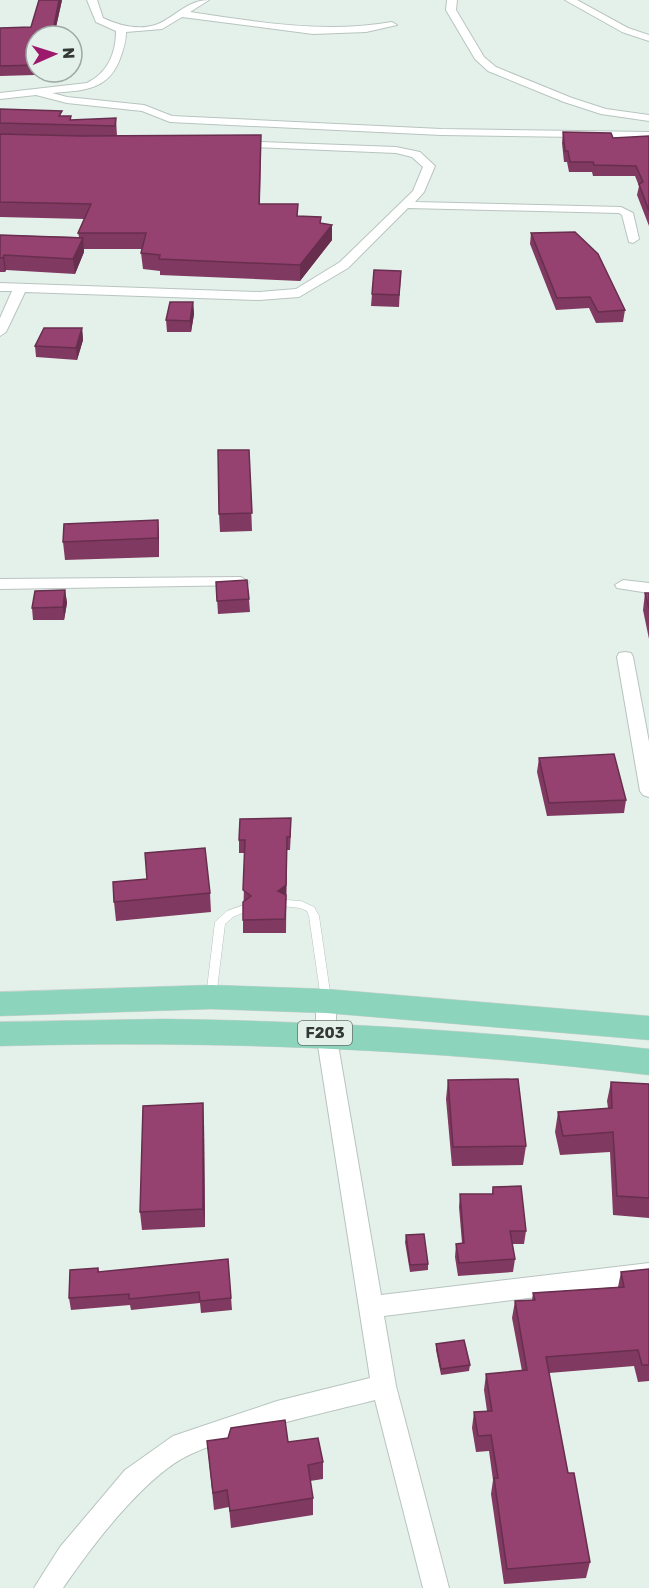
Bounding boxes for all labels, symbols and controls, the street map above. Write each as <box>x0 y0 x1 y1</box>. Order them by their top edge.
north arrow <box>24 24 84 84</box>
text: N <box>59 47 78 59</box>
road number: F203 <box>298 1021 352 1045</box>

